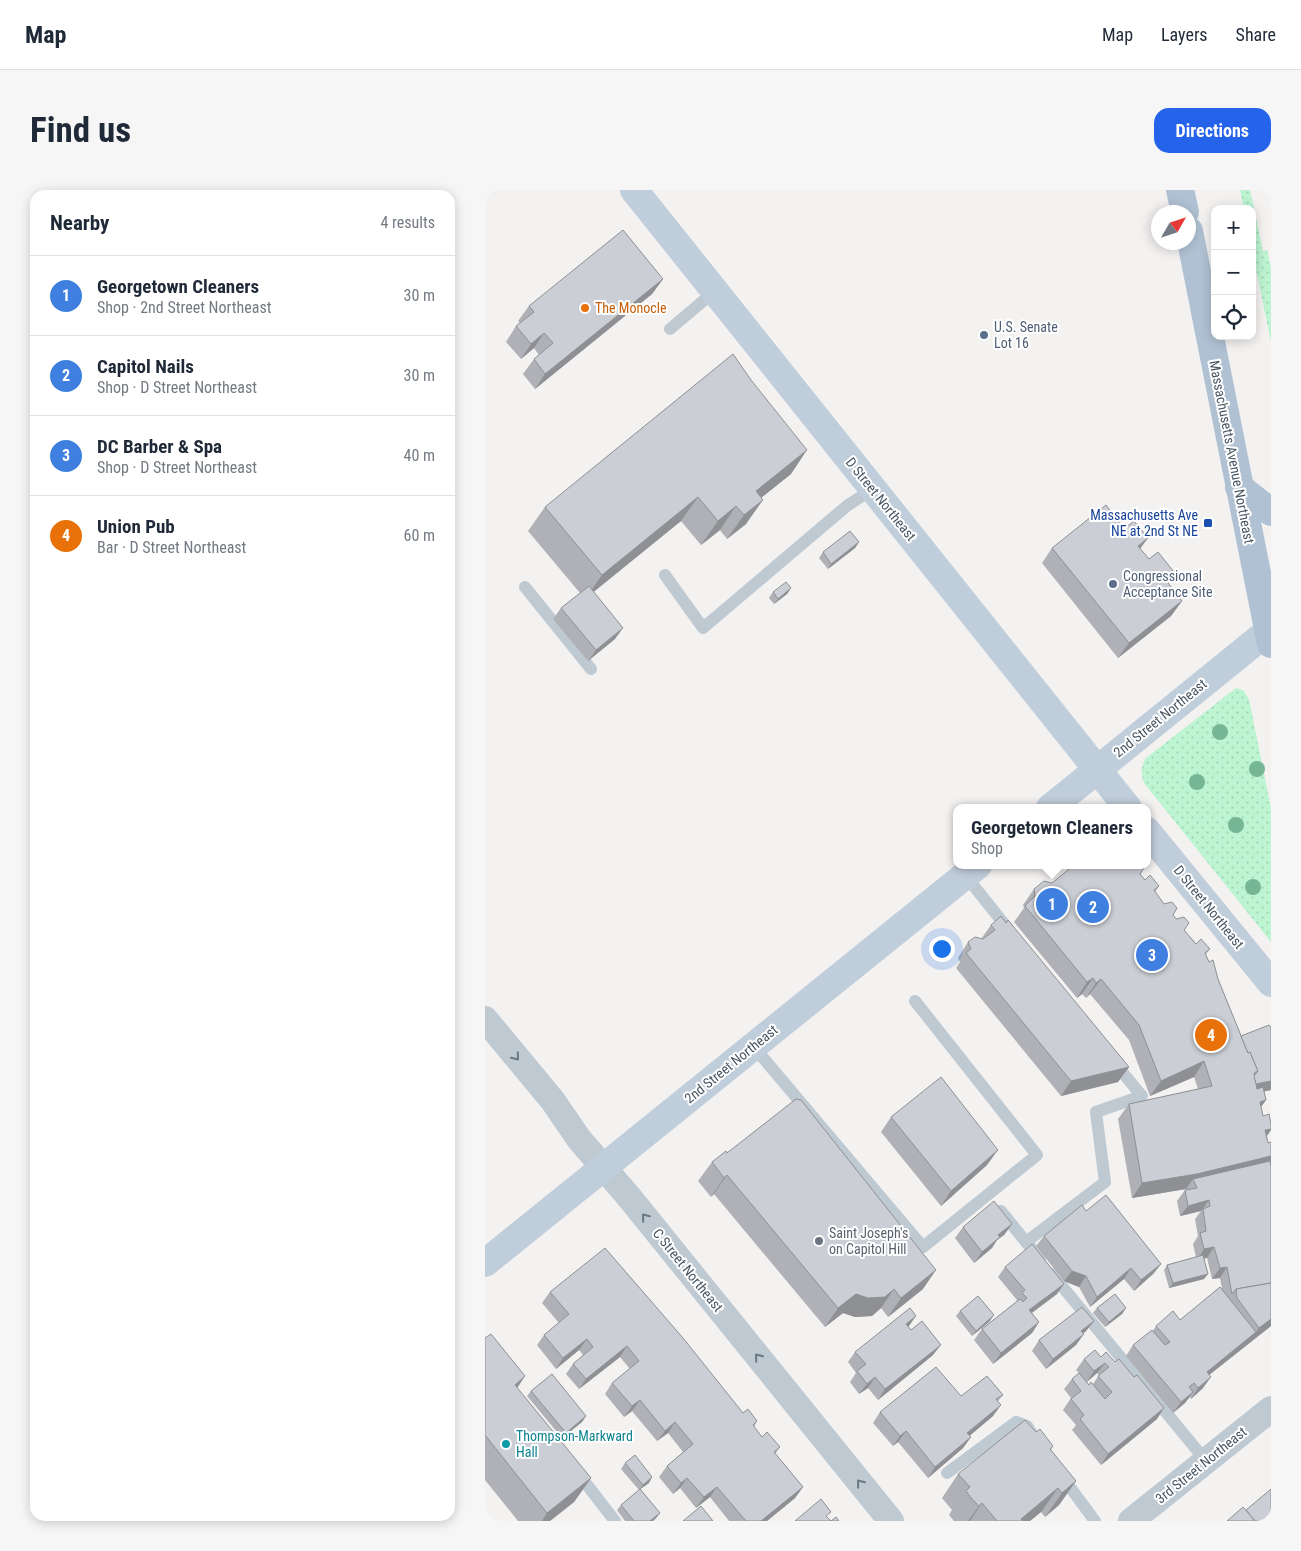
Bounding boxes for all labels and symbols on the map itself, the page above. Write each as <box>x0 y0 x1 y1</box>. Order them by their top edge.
north arrow <box>1151 205 1196 250</box>
place label: The Monocle <box>595 300 667 316</box>
marker: The Monocle <box>579 302 591 314</box>
place label: U.S. Senate Lot 16 <box>994 319 1058 351</box>
marker: U.S. Senate Lot 16 <box>978 329 990 341</box>
street label: Massachusetts Avenue Northeast <box>1206 359 1258 545</box>
street label: D Street Northeast <box>843 454 919 544</box>
place label: Massachusetts Ave NE at 2nd St NE <box>1090 507 1198 539</box>
marker: Massachusetts Ave NE at 2nd St NE <box>1202 517 1214 529</box>
place label: Congressional Acceptance Site <box>1123 568 1213 600</box>
marker: Congressional Acceptance Site <box>1107 578 1119 590</box>
street label: 2nd Street Northeast <box>1110 676 1210 760</box>
street label: D Street Northeast <box>1171 862 1247 952</box>
pin: 1 <box>1036 885 1068 923</box>
pin: 2 <box>1077 888 1109 926</box>
your location <box>929 936 955 962</box>
pin: 3 <box>1136 936 1168 974</box>
pin: 4 <box>1195 1016 1227 1054</box>
street label: 2nd Street Northeast <box>681 1022 781 1106</box>
one-way arrow <box>510 1051 519 1060</box>
one-way arrow <box>642 1214 650 1223</box>
street label: C Street Northeast <box>650 1225 726 1315</box>
place label: Saint Joseph's on Capitol Hill <box>829 1225 908 1257</box>
marker: Saint Joseph's on Capitol Hill <box>813 1235 825 1247</box>
one-way arrow <box>756 1354 764 1363</box>
street label: 3rd Street Northeast <box>1152 1423 1250 1507</box>
place label: Thompson-Markward Hall <box>516 1428 633 1460</box>
marker: Thompson-Markward Hall <box>500 1438 512 1450</box>
one-way arrow <box>858 1480 866 1489</box>

